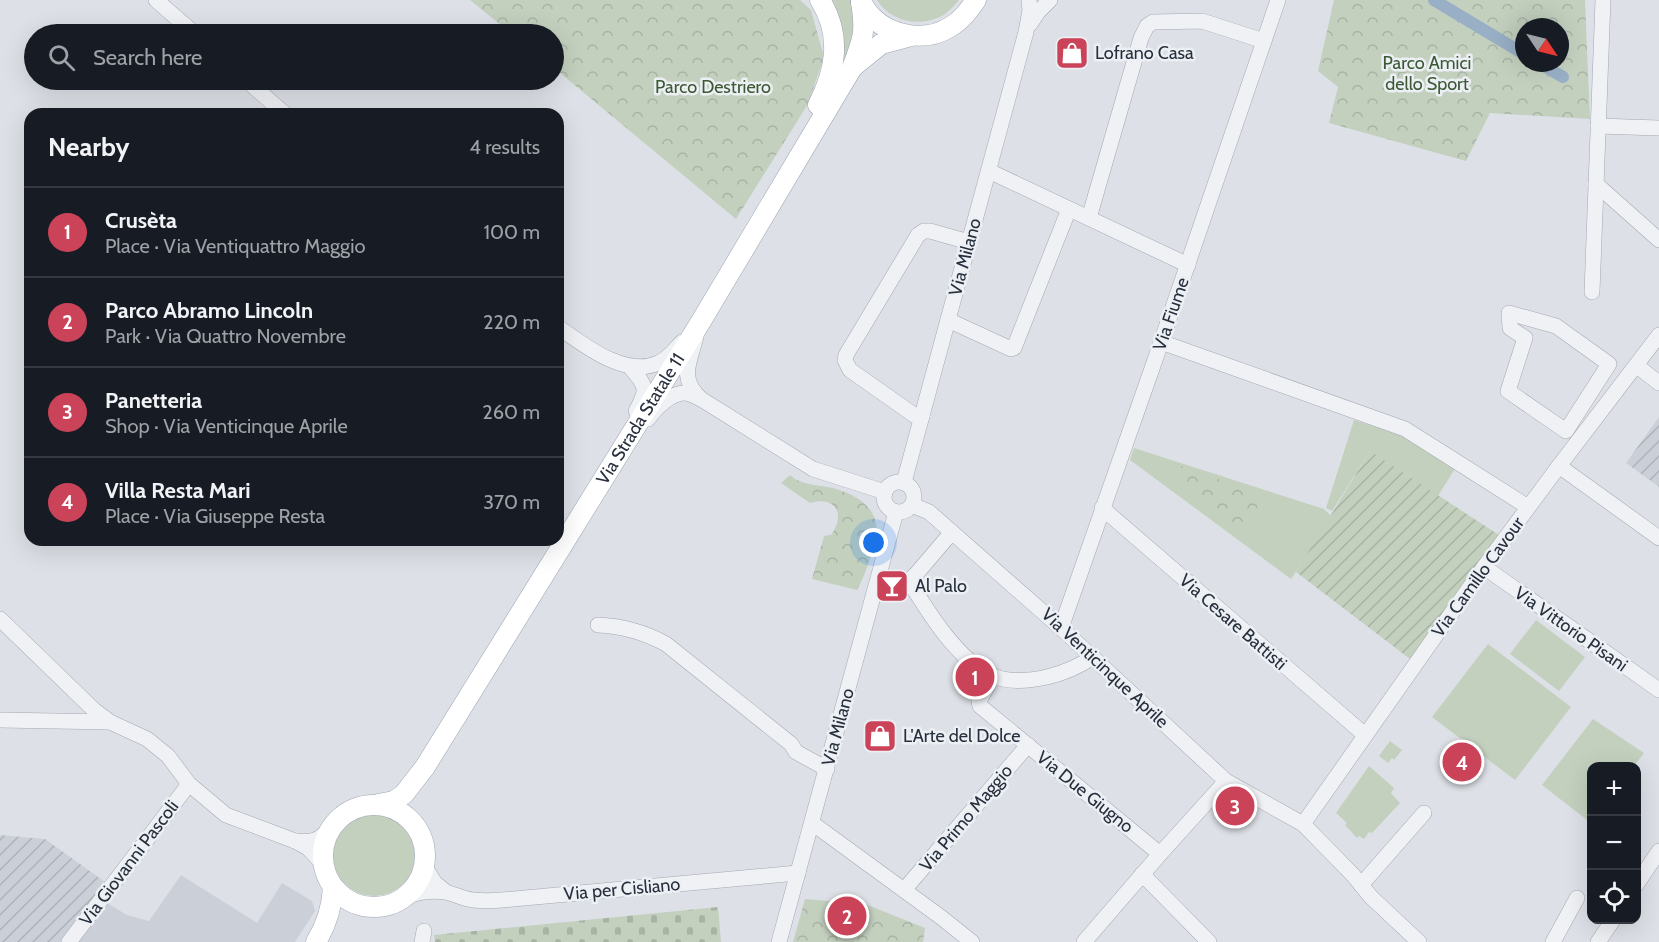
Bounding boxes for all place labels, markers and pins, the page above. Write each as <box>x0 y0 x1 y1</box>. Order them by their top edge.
shop icon: Lofrano Casa <box>1054 35 1090 71</box>
place label: Lofrano Casa <box>1095 42 1194 64</box>
bar icon: Al Palo <box>874 568 910 604</box>
place label: Al Palo <box>915 575 967 597</box>
pin: 1 <box>956 654 994 700</box>
shop icon: L'Arte del Dolce <box>862 718 898 754</box>
place label: L'Arte del Dolce <box>903 725 1021 747</box>
pin: 4 <box>1442 740 1482 784</box>
pin: 3 <box>1216 784 1254 828</box>
pin: 2 <box>828 894 866 938</box>

